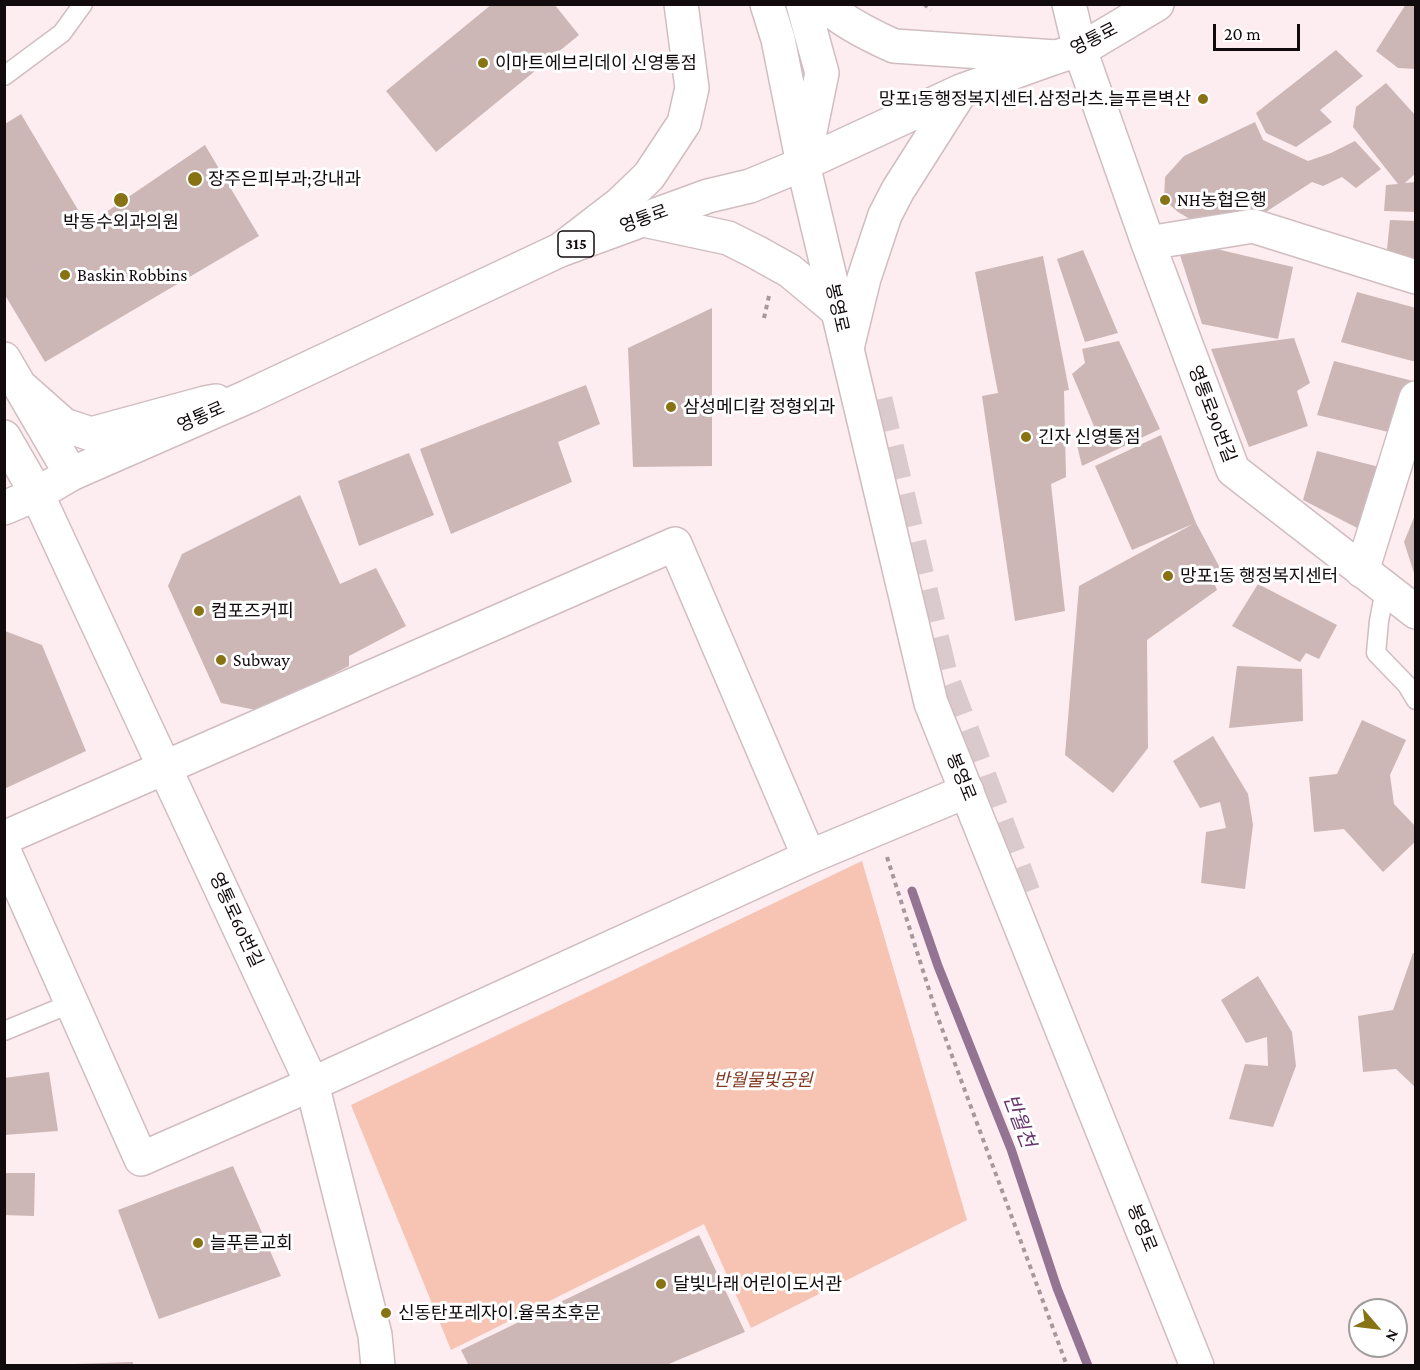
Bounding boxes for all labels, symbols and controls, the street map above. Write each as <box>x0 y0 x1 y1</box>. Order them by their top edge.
scale bar <box>1216 12 1303 50</box>
street label: 영통로 <box>1067 18 1121 60</box>
text: 20 m <box>1224 24 1261 44</box>
place label: 이마트에브리데이 신영통점 <box>495 52 697 74</box>
marker: 이마트에브리데이 신영통점 <box>476 56 490 70</box>
place label: 망포1동행정복지센터.삼정라츠.늘푸른벽산 <box>879 88 1191 110</box>
marker: 망포1동행정복지센터.삼정라츠.늘푸른벽산 <box>1196 92 1210 106</box>
place label: 장주은피부과;강내과 <box>208 168 361 190</box>
marker: 장주은피부과;강내과 <box>186 170 204 188</box>
place label: NH농협은행 <box>1177 189 1267 211</box>
marker: 박동수외과의원 <box>112 191 130 209</box>
marker: NH농협은행 <box>1158 193 1172 207</box>
street label: 영통로 <box>617 200 671 238</box>
place label: 박동수외과의원 <box>63 211 179 233</box>
road number: 315 <box>558 231 594 257</box>
place label: Baskin Robbins <box>77 264 187 286</box>
marker: Baskin Robbins <box>58 268 72 282</box>
street label: 봉영로 <box>821 281 853 335</box>
street label: 영통로90번길 <box>1184 362 1240 466</box>
place label: 삼성메디칼 정형외과 <box>683 396 835 418</box>
street label: 영통로 <box>174 397 228 437</box>
marker: 삼성메디칼 정형외과 <box>664 400 678 414</box>
place label: 긴자 신영통점 <box>1038 426 1141 448</box>
marker: 긴자 신영통점 <box>1019 430 1033 444</box>
place label: 망포1동 행정복지센터 <box>1180 565 1338 587</box>
marker: 망포1동 행정복지센터 <box>1161 569 1175 583</box>
place label: 컴포즈커피 <box>211 600 294 622</box>
marker: 컴포즈커피 <box>192 604 206 618</box>
place label: Subway <box>233 649 290 671</box>
marker: Subway <box>214 653 228 667</box>
street label: 봉영로 <box>942 750 980 804</box>
street label: 영통로60번길 <box>205 869 267 971</box>
park label: 반월물빛공원 <box>713 1069 813 1091</box>
water label: 반월천 <box>998 1091 1040 1151</box>
street label: 봉영로 <box>1123 1201 1161 1255</box>
place label: 늘푸른교회 <box>210 1232 293 1254</box>
marker: 늘푸른교회 <box>191 1236 205 1250</box>
place label: 달빛나래 어린이도서관 <box>673 1273 842 1295</box>
marker: 달빛나래 어린이도서관 <box>654 1277 668 1291</box>
north arrow <box>1348 1298 1408 1358</box>
place label: 신동탄포레자이.율목초후문 <box>398 1302 601 1324</box>
marker: 신동탄포레자이.율목초후문 <box>379 1306 393 1320</box>
text: N <box>1383 1327 1403 1345</box>

